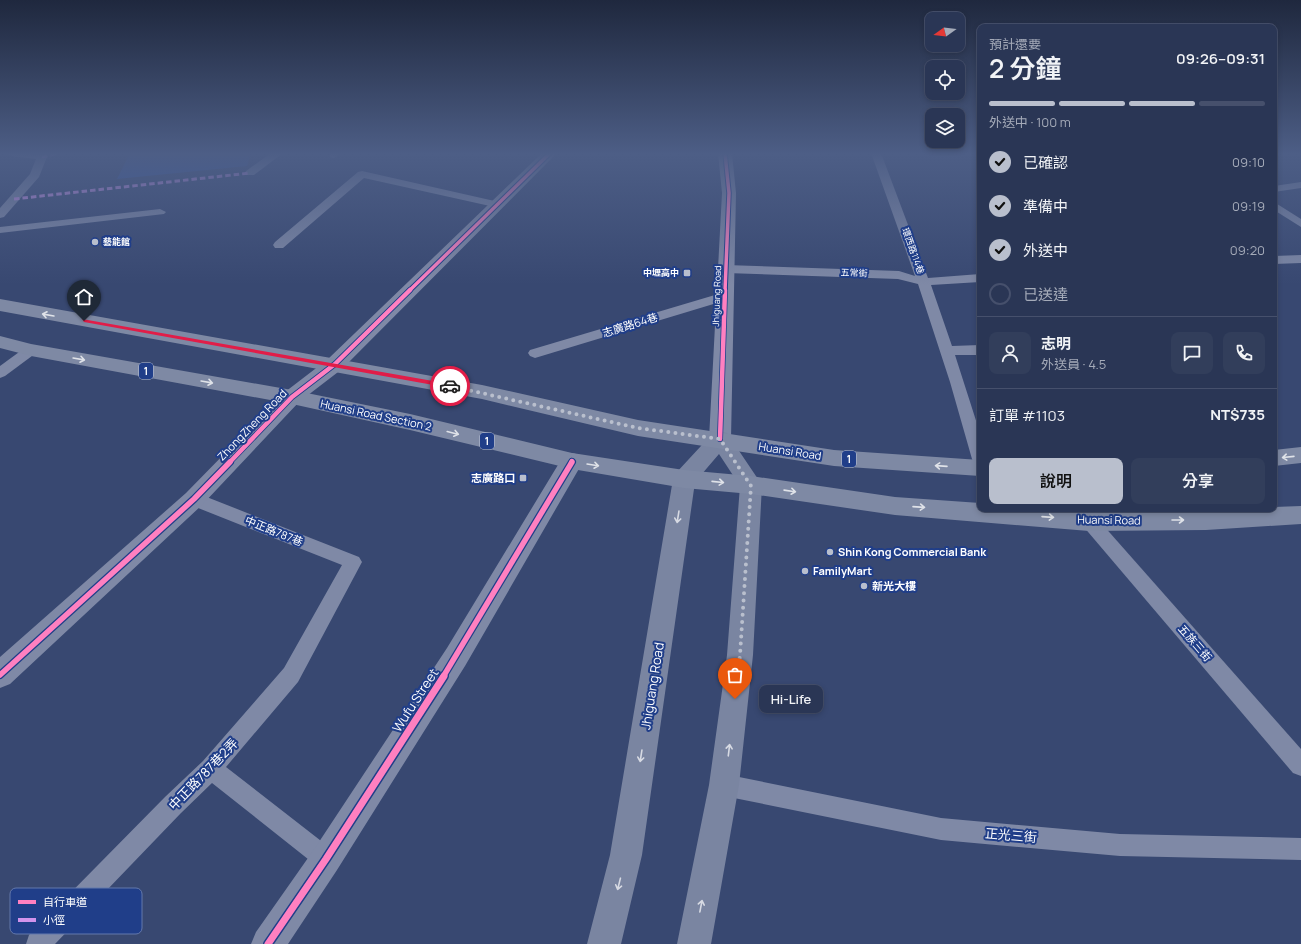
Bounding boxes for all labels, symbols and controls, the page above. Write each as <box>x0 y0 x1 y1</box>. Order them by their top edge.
north arrow <box>925 12 965 52</box>
map controls <box>925 12 965 148</box>
text: 預計還要 <box>989 35 1041 53</box>
text: 09:26–09:31 <box>1176 48 1265 69</box>
text: 2 分鐘 <box>989 50 1061 86</box>
button: locate <box>925 60 965 100</box>
button: layers <box>925 108 965 148</box>
text: 外送中 · 100 m <box>989 113 1071 131</box>
icon: check <box>989 151 1011 173</box>
text: 已確認 <box>1023 152 1068 173</box>
text: 09:10 <box>1232 153 1265 171</box>
icon: check <box>989 195 1011 217</box>
text: 準備中 <box>1023 196 1068 217</box>
text: 09:19 <box>1232 197 1265 215</box>
street label: 環西路114巷 <box>899 226 928 276</box>
place label: 藝能館 <box>103 235 130 248</box>
marker: 藝能館 <box>90 237 100 247</box>
icon: check <box>989 239 1011 261</box>
text: 外送中 <box>1023 240 1068 261</box>
text: 09:20 <box>1230 241 1265 259</box>
street label: Jhiguang Road <box>709 265 724 327</box>
place label: 中壢高中 <box>643 266 679 279</box>
street label: 五常街 <box>840 266 868 279</box>
marker: 中壢高中 <box>682 268 692 278</box>
pin <box>67 280 101 321</box>
text: 已送達 <box>1023 284 1068 305</box>
icon: home <box>73 286 95 308</box>
street label: 志廣路64巷 <box>600 309 659 340</box>
one-way arrow <box>42 310 55 318</box>
button: person <box>989 332 1031 374</box>
button: chat <box>1171 332 1213 374</box>
button: phone <box>1223 332 1265 374</box>
text: 志明 <box>1041 333 1071 354</box>
one-way arrow <box>72 355 85 363</box>
text: 外送員 · 4.5 <box>1041 355 1106 373</box>
road number: 1 <box>139 363 153 379</box>
courier <box>430 366 470 406</box>
icon: car <box>439 375 461 397</box>
one-way arrow <box>200 378 213 386</box>
street label: ZhongZheng Road <box>214 386 290 464</box>
street label: Huansi Road Section 2 <box>319 395 433 434</box>
text: NT$735 <box>1210 404 1265 425</box>
text: 訂單 #1103 <box>989 405 1065 426</box>
one-way arrow <box>446 429 459 437</box>
road number: 1 <box>480 433 494 449</box>
street label: Huansi Road <box>758 438 823 463</box>
road number: 1 <box>842 451 856 467</box>
one-way arrow <box>1281 453 1294 461</box>
button: 說明 <box>989 458 1123 504</box>
button: 分享 <box>1131 458 1265 504</box>
one-way arrow <box>587 461 600 469</box>
one-way arrow <box>935 462 948 469</box>
place label: 志廣路口 <box>471 470 515 485</box>
marker: 志廣路口 <box>518 473 528 483</box>
one-way arrow <box>711 478 724 486</box>
one-way arrow <box>783 487 796 495</box>
one-way arrow <box>912 504 925 511</box>
one-way arrow <box>674 510 682 523</box>
street label: Huansi Road <box>1077 511 1141 528</box>
street label: 中正路787巷 <box>243 512 305 549</box>
one-way arrow <box>1042 514 1055 521</box>
one-way arrow <box>1171 516 1184 524</box>
place label: Shin Kong Commercial Bank <box>838 544 987 559</box>
marker: Shin Kong Commercial Bank <box>825 547 835 557</box>
place label: FamilyMart <box>813 563 872 578</box>
marker: FamilyMart <box>800 566 810 576</box>
place label: 新光大樓 <box>872 578 916 593</box>
marker: 新光大樓 <box>859 581 869 591</box>
street label: 五族三街 <box>1175 621 1215 664</box>
street label: Jhiguang Road <box>636 641 668 731</box>
pin <box>718 658 752 699</box>
icon: bag <box>724 664 746 686</box>
street label: Wufu Street <box>388 665 442 735</box>
callout: Hi-Life <box>759 685 823 713</box>
text: Hi-Life <box>771 690 811 708</box>
street label: 中正路787巷2弄 <box>164 734 242 814</box>
one-way arrow <box>725 744 732 757</box>
one-way arrow <box>637 749 645 762</box>
street label: 正光三街 <box>984 824 1038 846</box>
one-way arrow <box>614 877 622 890</box>
legend <box>10 888 142 934</box>
text: 自行車道 <box>43 894 87 909</box>
one-way arrow <box>698 900 706 913</box>
text: 小徑 <box>43 912 65 927</box>

